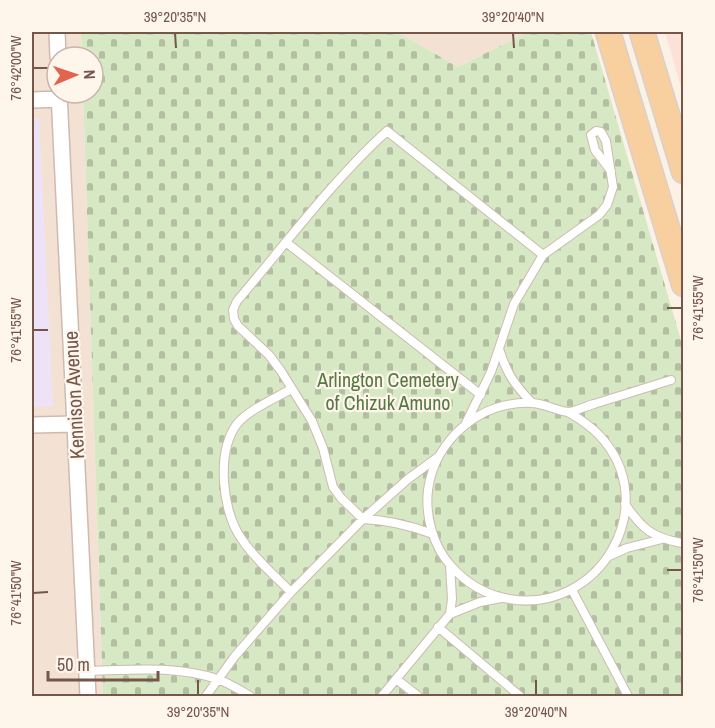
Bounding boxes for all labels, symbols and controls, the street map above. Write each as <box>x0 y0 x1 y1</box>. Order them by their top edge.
text: 39°20'35"N <box>144 6 206 27</box>
text: 39°20'40"N <box>482 6 544 27</box>
text: 76°42'00"W <box>5 35 26 101</box>
north arrow <box>45 45 105 105</box>
text: N <box>79 69 101 80</box>
text: 76°41'55"W <box>687 275 708 341</box>
text: 76°41'55"W <box>5 297 26 363</box>
street label: Kennison Avenue <box>57 330 90 460</box>
park label: Arlington Cemetery of Chizuk Amuno <box>316 366 459 416</box>
text: 76°41'50"W <box>687 537 708 603</box>
text: 76°41'50"W <box>5 560 26 626</box>
scale bar <box>48 644 158 682</box>
text: 50 m <box>57 652 90 677</box>
text: 39°20'35"N <box>167 701 229 722</box>
text: 39°20'40"N <box>505 701 567 722</box>

